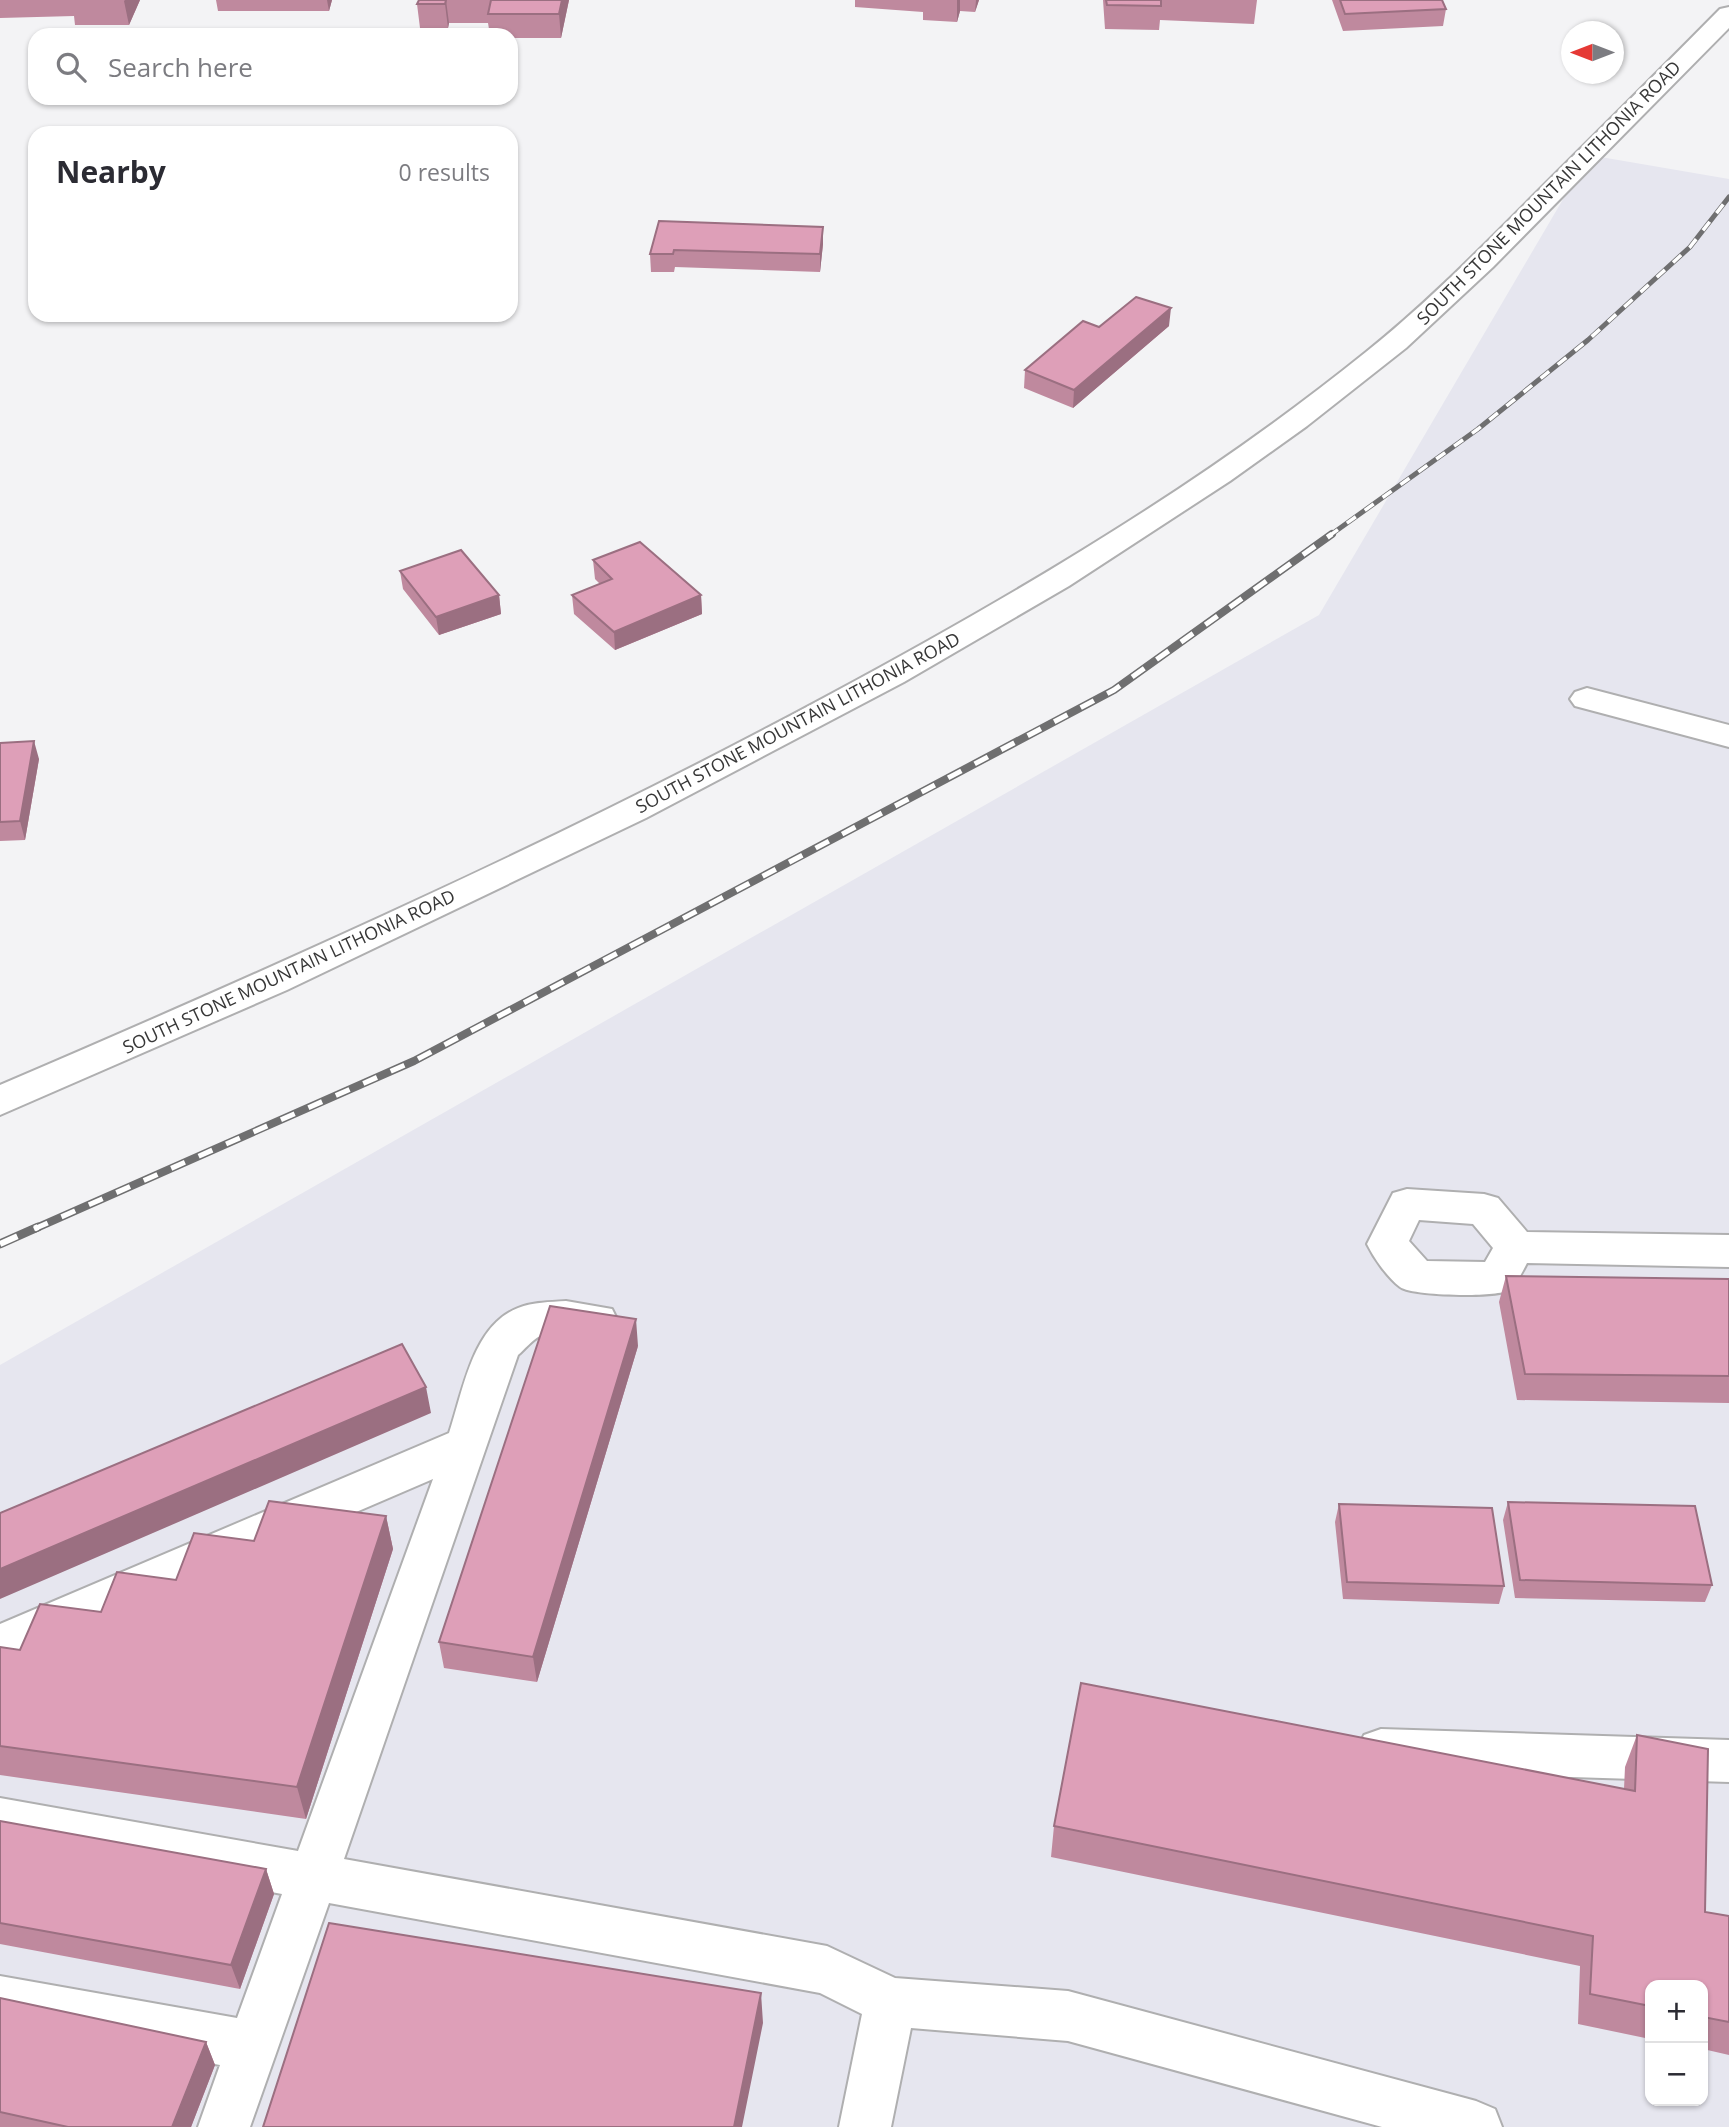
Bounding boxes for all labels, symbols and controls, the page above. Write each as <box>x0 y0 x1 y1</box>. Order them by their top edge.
north arrow <box>1561 21 1624 84</box>
search box <box>28 28 518 105</box>
icon: search <box>52 48 90 86</box>
text: Search here <box>108 49 253 85</box>
street label: SOUTH STONE MOUNTAIN LITHONIA ROAD <box>1411 55 1686 330</box>
text: Nearby <box>56 151 166 192</box>
text: 0 results <box>399 156 490 188</box>
street label: SOUTH STONE MOUNTAIN LITHONIA ROAD <box>631 626 964 818</box>
street label: SOUTH STONE MOUNTAIN LITHONIA ROAD <box>119 883 459 1059</box>
map controls <box>1645 1980 1708 2106</box>
button: + <box>1645 1980 1708 2043</box>
button: − <box>1645 2043 1708 2106</box>

